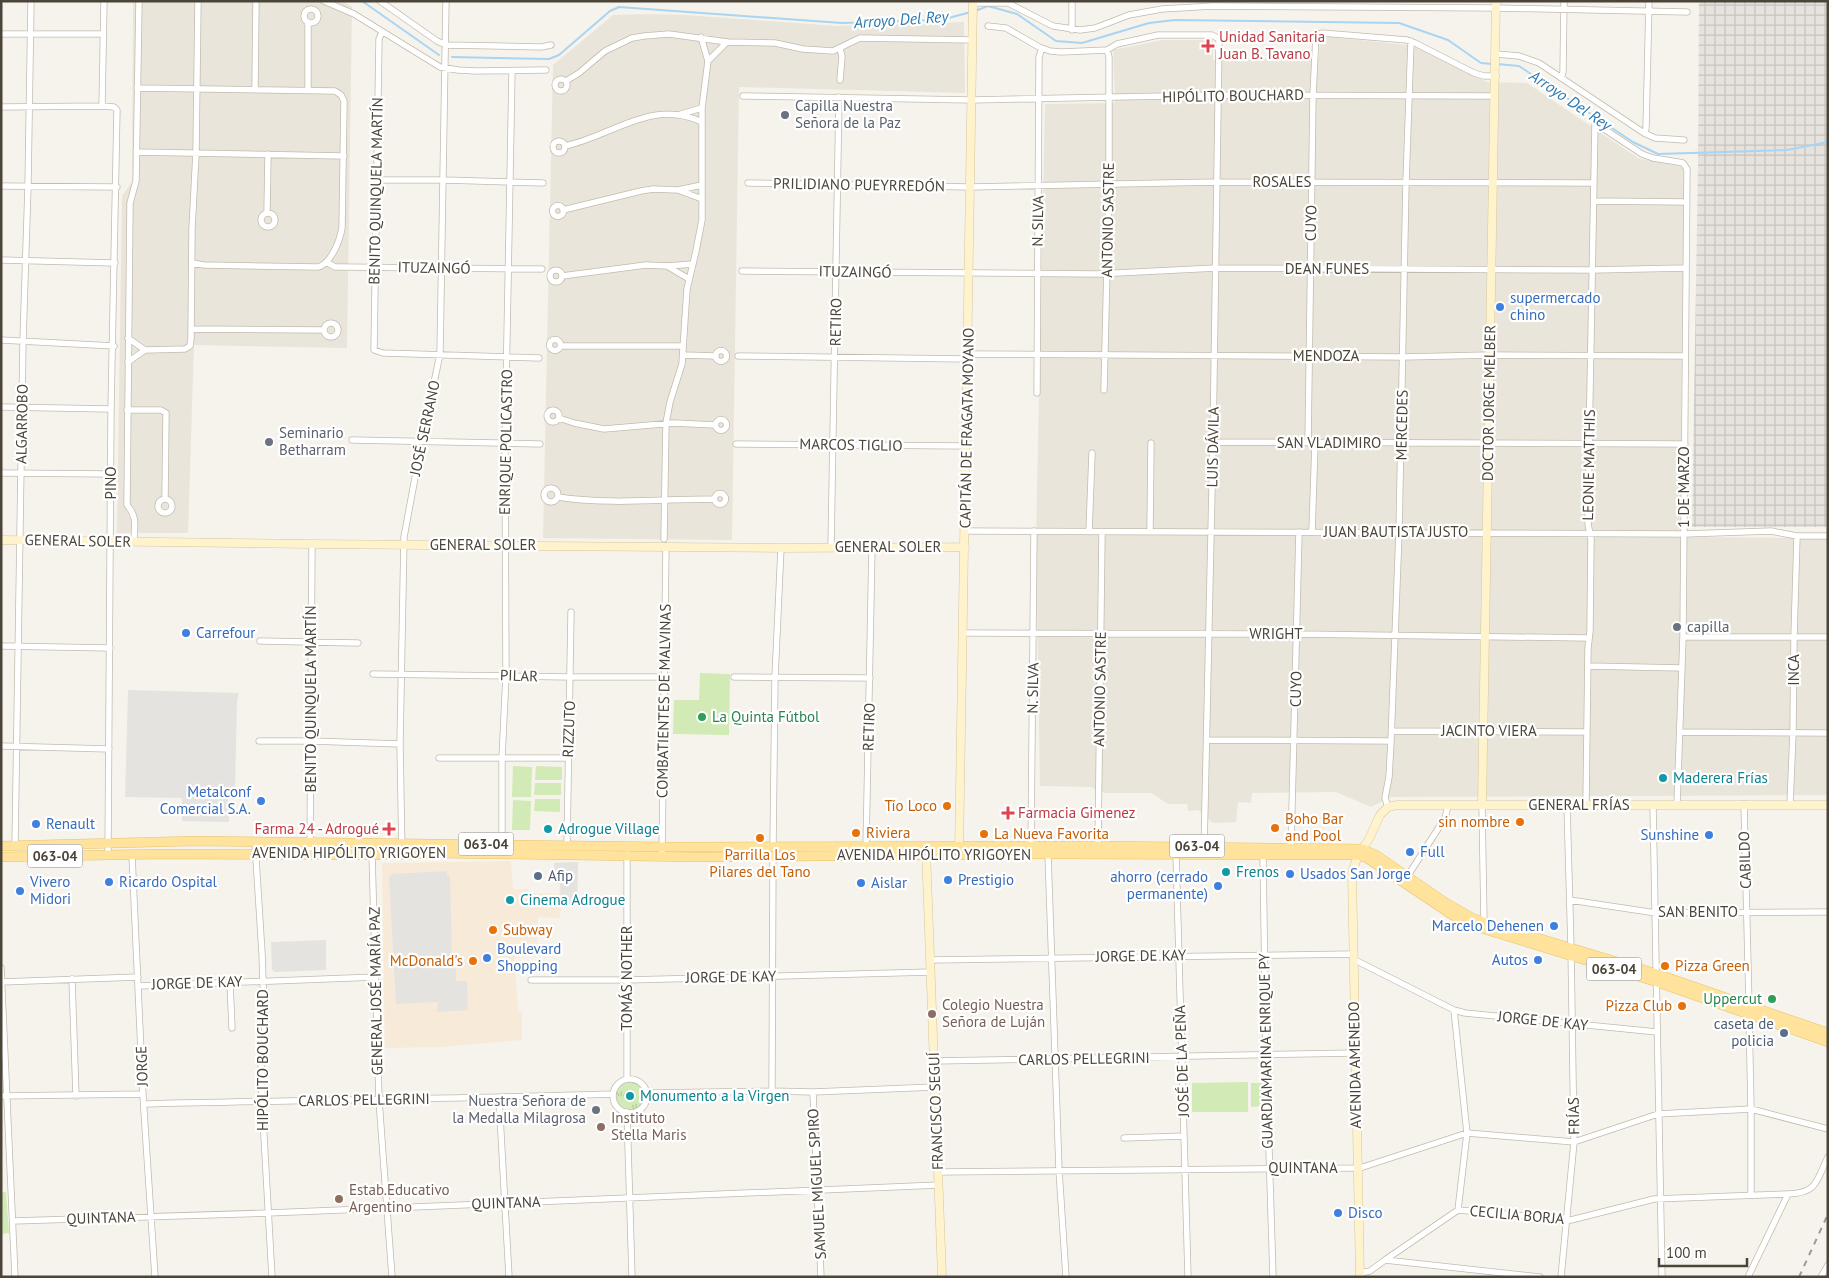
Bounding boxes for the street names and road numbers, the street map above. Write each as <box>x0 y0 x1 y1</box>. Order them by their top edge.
street label: HIPÓLITO BOUCHARD <box>1162 85 1304 106</box>
street label: BENITO QUINQUELA MARTÍN <box>364 97 387 285</box>
street label: ANTONIO SASTRE <box>1097 162 1118 278</box>
street label: ROSALES <box>1252 172 1312 191</box>
street label: PRILIDIANO PUEYRREDÓN <box>773 174 945 195</box>
street label: N. SILVA <box>1028 195 1047 247</box>
street label: CUYO <box>1301 205 1320 241</box>
street label: ITUZAINGÓ <box>397 257 471 278</box>
street label: DEAN FUNES <box>1285 259 1369 278</box>
street label: ITUZAINGÓ <box>818 261 892 282</box>
street label: RETIRO <box>826 298 845 346</box>
street label: DOCTOR JORGE MELBER <box>1478 325 1499 481</box>
street label: CAPITÁN DE FRAGATA MOYANO <box>955 327 978 529</box>
street label: MENDOZA <box>1293 346 1359 365</box>
street label: ENRIQUE POLICASTRO <box>495 369 516 515</box>
street label: JOSÉ SERRANO <box>405 378 444 478</box>
street label: ALGARROBO <box>11 384 32 464</box>
street label: MERCEDES <box>1391 390 1412 460</box>
street label: LUIS DÁVILA <box>1202 406 1223 488</box>
street label: LEONIE MATTHIS <box>1578 409 1599 521</box>
street label: SAN VLADIMIRO <box>1277 433 1381 452</box>
street label: MARCOS TIGLIO <box>799 434 903 455</box>
street label: 1 DE MARZO <box>1674 446 1693 528</box>
street label: PINO <box>101 466 120 500</box>
street label: JUAN BAUTISTA JUSTO <box>1323 522 1468 541</box>
street label: GENERAL SOLER <box>24 530 132 551</box>
street label: GENERAL SOLER <box>430 535 536 554</box>
street label: GENERAL SOLER <box>835 537 941 556</box>
street label: COMBATIENTES DE MALVINAS <box>652 604 675 798</box>
street label: BENITO QUINQUELA MARTÍN <box>301 605 320 793</box>
street label: WRIGHT <box>1249 624 1303 643</box>
street label: ANTONIO SASTRE <box>1089 631 1110 747</box>
street label: INCA <box>1784 654 1803 686</box>
street label: N. SILVA <box>1023 662 1042 714</box>
street label: PILAR <box>500 665 539 686</box>
street label: CUYO <box>1286 671 1305 707</box>
street label: RIZZUTO <box>558 700 579 758</box>
street label: RETIRO <box>858 703 879 751</box>
street label: JACINTO VIERA <box>1440 721 1537 740</box>
street label: GENERAL FRÍAS <box>1528 795 1630 814</box>
street label: CABILDO <box>1734 831 1755 889</box>
road number: 063-04 <box>458 832 514 856</box>
road number: 063-04 <box>1170 834 1224 858</box>
street label: AVENIDA HIPÓLITO YRIGOYEN <box>252 843 446 862</box>
road number: 063-04 <box>28 844 82 868</box>
street label: AVENIDA HIPÓLITO YRIGOYEN <box>837 845 1031 864</box>
street label: SAN BENITO <box>1658 902 1738 921</box>
street label: GENERAL JOSÉ MARÍA PAZ <box>365 906 386 1076</box>
street label: TOMÁS NOTHER <box>617 925 636 1031</box>
street label: JORGE DE KAY <box>1094 945 1187 966</box>
street label: GUARDIAMARINA ENRIQUE PY <box>1254 952 1277 1149</box>
road number: 063-04 <box>1586 958 1642 981</box>
street label: JORGE DE KAY <box>684 966 777 987</box>
street label: JORGE DE KAY <box>150 971 243 994</box>
street label: HIPÓLITO BOUCHARD <box>253 989 272 1131</box>
street label: AVENIDA AMENEDO <box>1344 1001 1365 1129</box>
street label: JOSÉ DE LA PEÑA <box>1170 1005 1193 1118</box>
street label: JORGE DE KAY <box>1496 1006 1590 1035</box>
street label: JORGE <box>131 1046 152 1087</box>
street label: CARLOS PELLEGRINI <box>1018 1048 1150 1069</box>
street label: FRANCISCO SEGUÍ <box>924 1051 947 1170</box>
street label: CARLOS PELLEGRINI <box>298 1089 430 1110</box>
street label: FRÍAS <box>1564 1097 1583 1135</box>
street label: SAMUEL MIGUEL SPIRO <box>803 1108 830 1260</box>
street label: QUINTANA <box>1268 1158 1338 1177</box>
street label: QUINTANA <box>471 1192 541 1213</box>
street label: CECILIA BORJA <box>1469 1201 1565 1228</box>
street label: QUINTANA <box>66 1207 136 1228</box>

